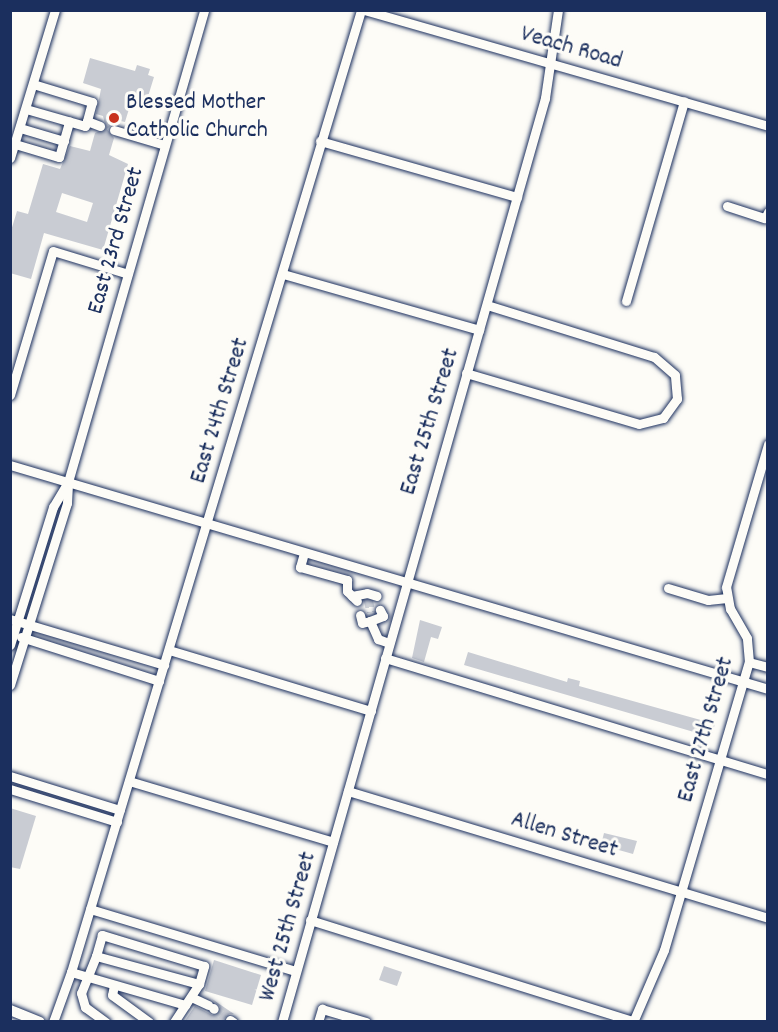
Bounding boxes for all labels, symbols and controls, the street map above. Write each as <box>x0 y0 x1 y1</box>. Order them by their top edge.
street label: Veach Road <box>517 21 625 77</box>
place label: Blessed Mother Catholic Church <box>126 90 268 146</box>
marker: Blessed Mother Catholic Church <box>107 111 121 125</box>
street label: East 23rd Street <box>82 164 152 318</box>
street label: East 24th Street <box>185 335 257 487</box>
street label: East 25th Street <box>395 345 467 499</box>
street label: East 27th Street <box>672 654 742 806</box>
street label: Allen Street <box>507 806 621 866</box>
street label: West 25th Street <box>254 849 324 1005</box>

